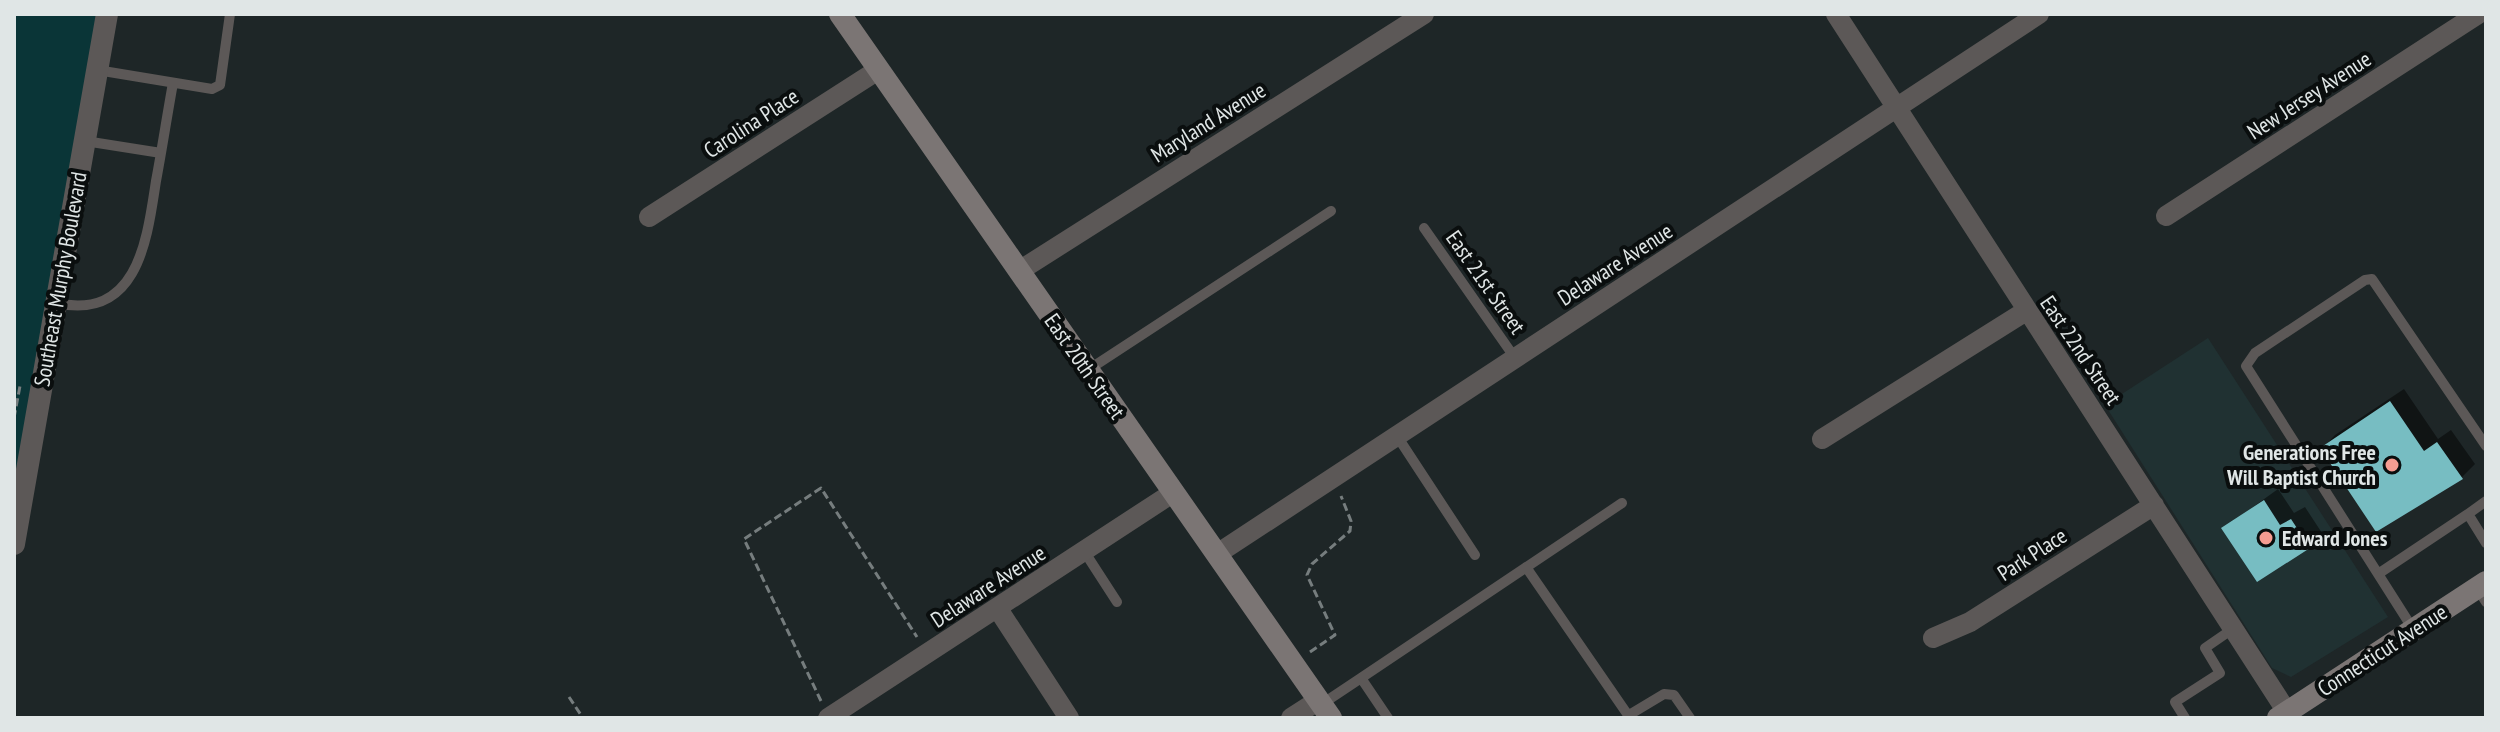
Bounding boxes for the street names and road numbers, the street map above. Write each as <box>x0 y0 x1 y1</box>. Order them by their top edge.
street label: New Jersey Avenue <box>2242 45 2376 145</box>
street label: Maryland Avenue <box>1145 76 1271 168</box>
street label: Carolina Place <box>698 82 804 164</box>
street label: Southeast Murphy Boulevard <box>27 169 93 389</box>
street label: Delaware Avenue <box>1552 217 1678 311</box>
street label: East 21st Street <box>1440 225 1532 339</box>
street label: East 22nd Street <box>2034 290 2128 410</box>
street label: East 20th Street <box>1039 308 1131 424</box>
street label: Park Place <box>1992 521 2072 587</box>
street label: Delaware Avenue <box>925 539 1051 633</box>
street label: Connecticut Avenue <box>2312 598 2452 702</box>

